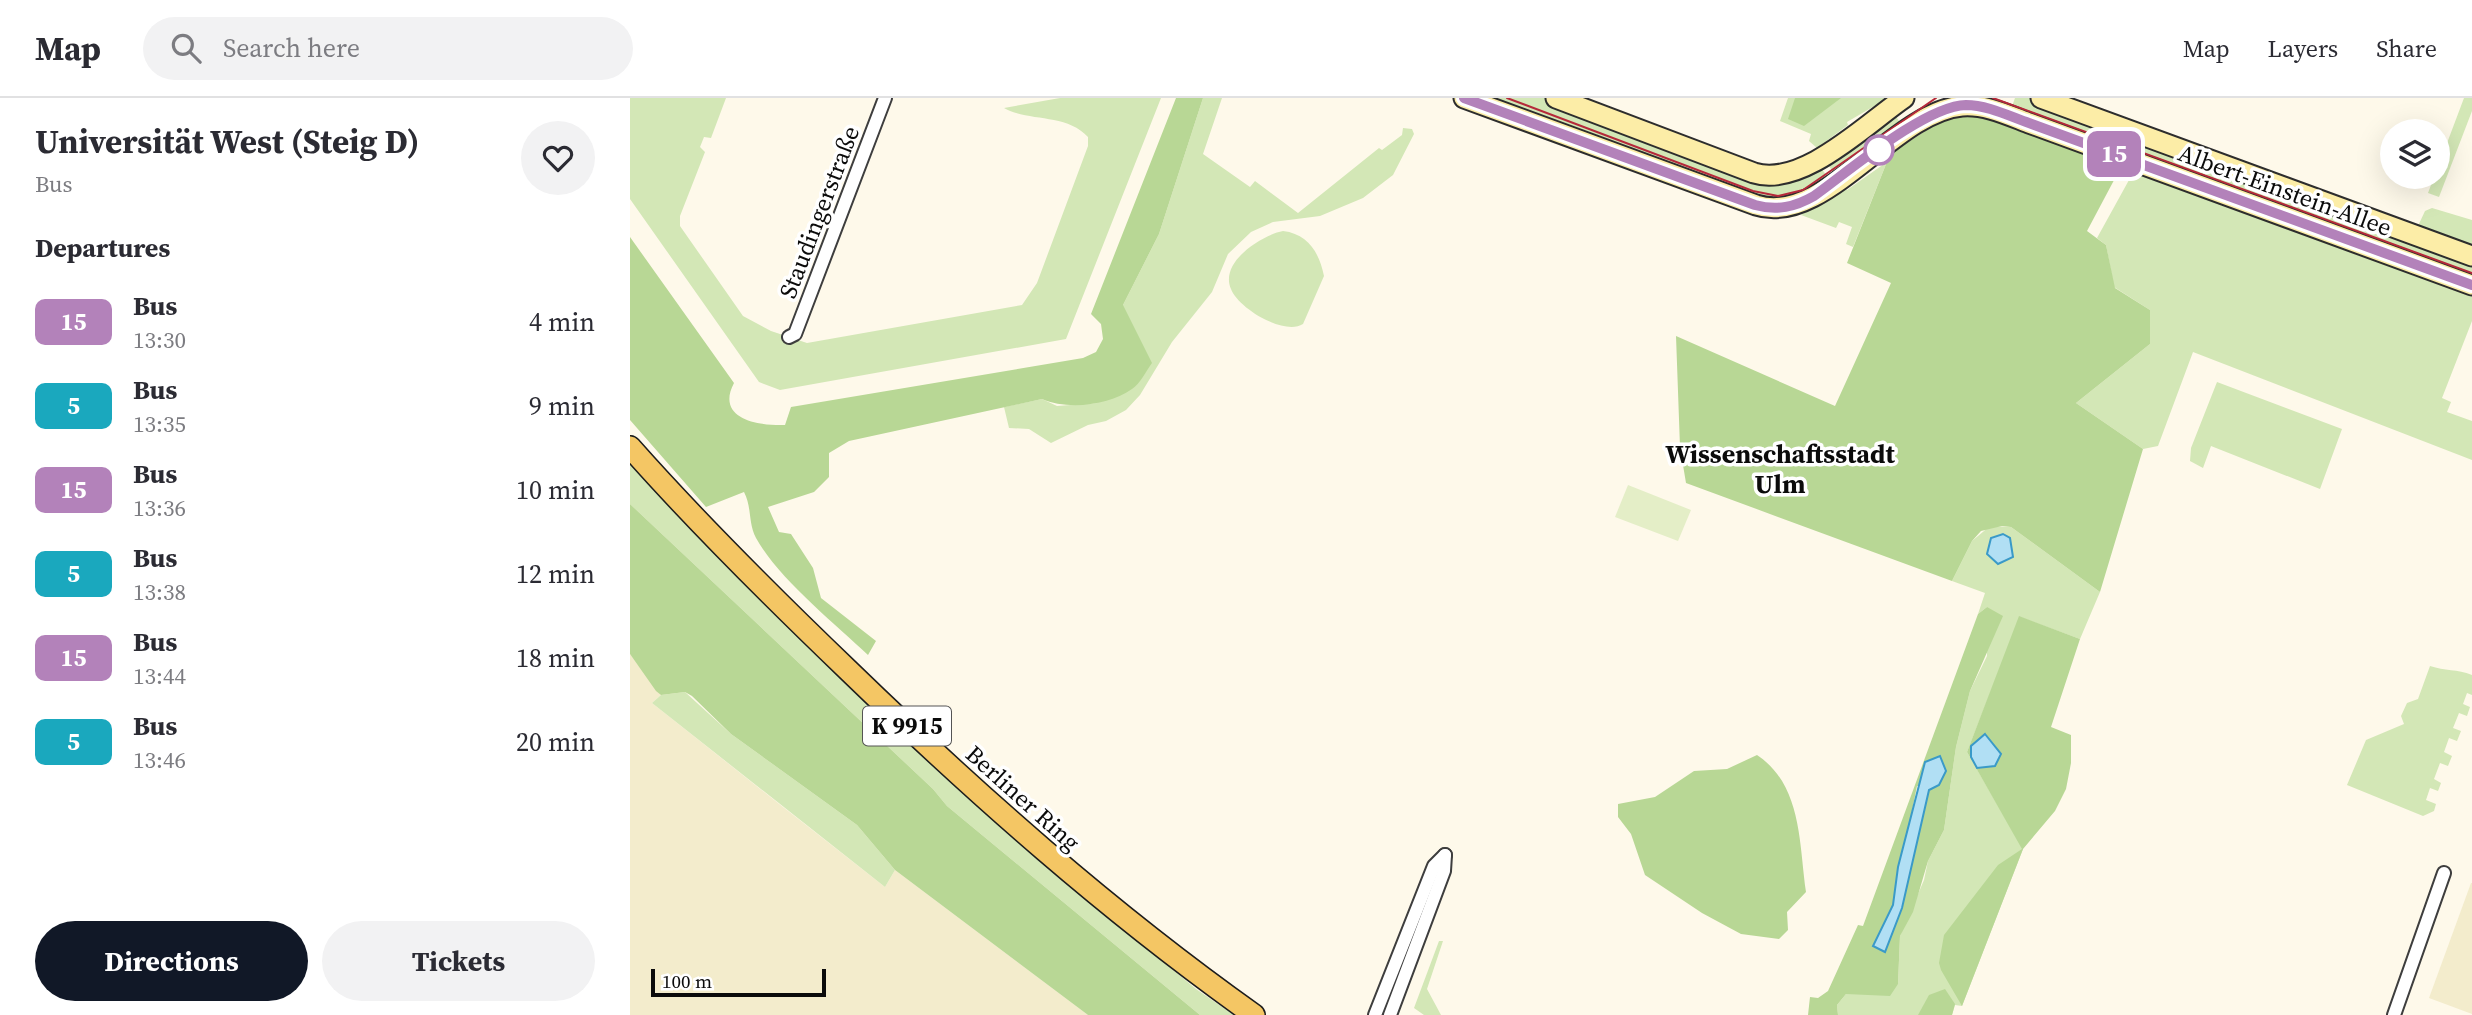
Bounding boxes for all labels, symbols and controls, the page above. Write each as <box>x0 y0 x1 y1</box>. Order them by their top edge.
search box <box>143 17 633 80</box>
text: Map <box>35 26 101 71</box>
icon: search <box>167 29 205 67</box>
text: Search here <box>223 30 360 66</box>
text: Map <box>2183 32 2230 65</box>
text: Layers <box>2268 32 2338 65</box>
text: Share <box>2376 32 2437 65</box>
text: Universität West (Steig D) <box>35 119 420 164</box>
map controls <box>2380 119 2450 189</box>
button: layers <box>2380 119 2450 189</box>
button: heart <box>521 121 595 195</box>
street label: Staudingerstraße <box>771 121 867 303</box>
line badge: 15 <box>2082 131 2146 177</box>
unlabelled marker <box>1864 135 1894 165</box>
street label: Albert-Einstein-Allee <box>2174 136 2396 244</box>
text: 15 <box>2101 137 2127 170</box>
text: Bus <box>35 168 72 200</box>
text: Departures <box>35 230 170 266</box>
text: Bus <box>133 288 177 324</box>
text: 4 min <box>529 304 595 340</box>
text: 15 <box>60 305 87 338</box>
text: 13:30 <box>133 324 186 356</box>
text: Bus <box>133 372 177 408</box>
text: 9 min <box>529 388 595 424</box>
text: 5 <box>67 389 80 422</box>
text: 13:35 <box>133 408 186 440</box>
district label: Wissenschaftsstadt Ulm <box>1665 436 1896 502</box>
text: Bus <box>133 456 177 492</box>
text: 10 min <box>516 472 595 508</box>
text: 15 <box>60 473 87 506</box>
text: 13:36 <box>133 492 186 524</box>
text: Bus <box>133 540 177 576</box>
text: 12 min <box>516 556 595 592</box>
text: 5 <box>67 557 80 590</box>
text: 13:38 <box>133 576 186 608</box>
text: Bus <box>133 624 177 660</box>
text: 18 min <box>516 640 595 676</box>
text: 15 <box>60 641 87 674</box>
text: 13:44 <box>133 660 186 692</box>
road number: K 9915 <box>863 706 951 746</box>
text: Bus <box>133 708 177 744</box>
text: 20 min <box>516 724 595 760</box>
text: 5 <box>67 725 80 758</box>
street label: Berliner Ring <box>959 738 1087 858</box>
text: 13:46 <box>133 744 186 776</box>
button: Directions <box>35 921 308 1001</box>
button: Tickets <box>322 921 595 1001</box>
scale bar <box>651 966 826 998</box>
text: 100 m <box>662 968 712 994</box>

